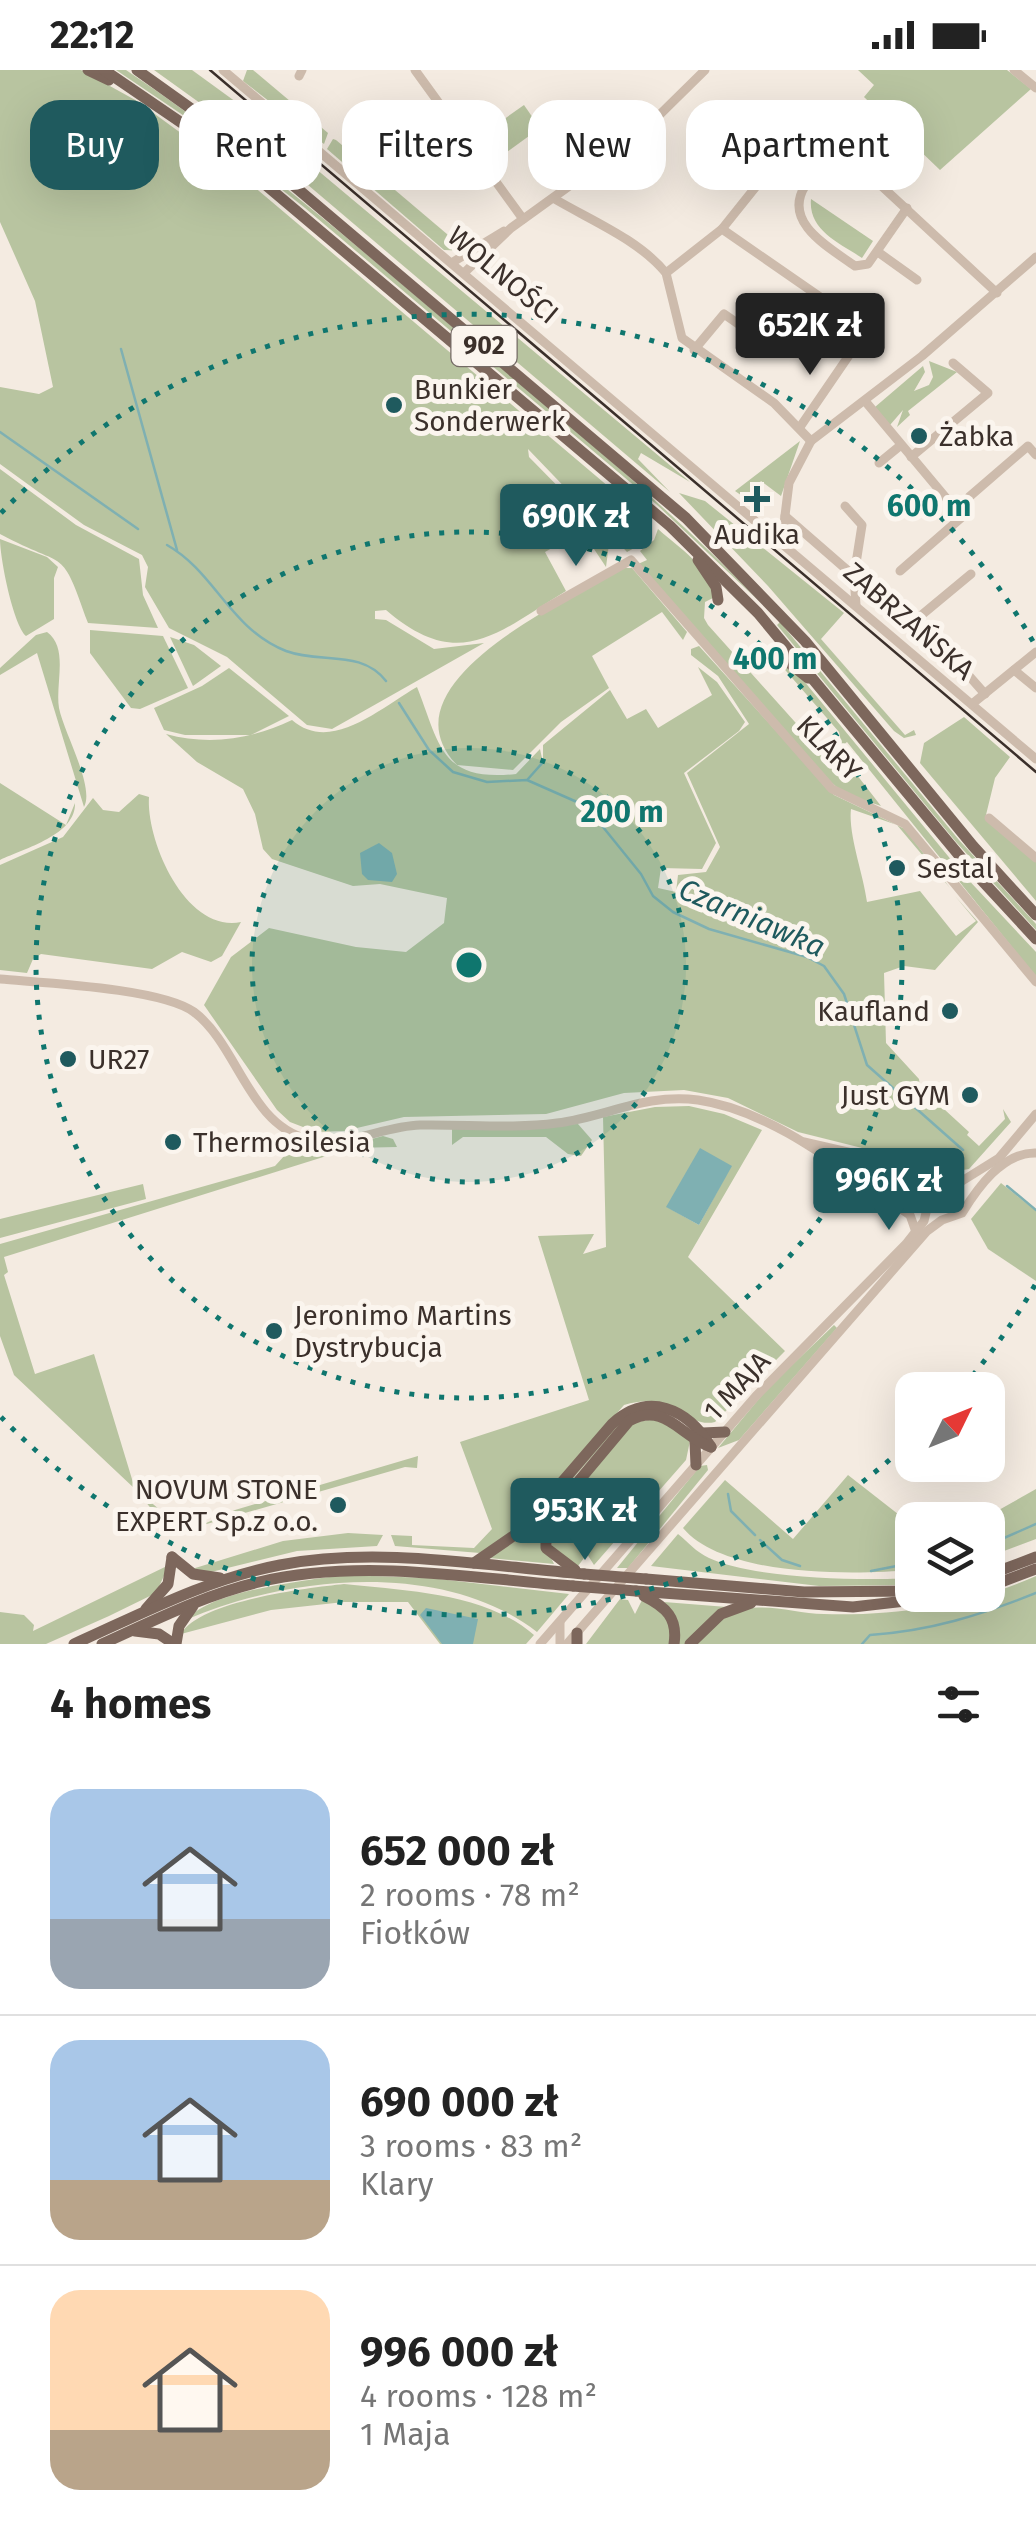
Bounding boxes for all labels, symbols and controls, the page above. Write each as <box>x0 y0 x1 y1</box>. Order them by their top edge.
text: 22:12 <box>50 12 134 58</box>
chip: Buy <box>30 100 159 190</box>
chip: Rent <box>179 100 322 190</box>
chip: Filters <box>342 100 508 190</box>
chip: New <box>528 100 666 190</box>
chip: Apartment <box>686 100 924 190</box>
street label: WOLNOŚCI <box>441 219 565 331</box>
pin: 652K zł <box>718 293 902 378</box>
text: 652K zł <box>758 306 862 344</box>
road number: 902 <box>452 326 516 366</box>
place label: Bunkier Sonderwerk <box>414 373 566 438</box>
marker: Bunkier Sonderwerk <box>383 394 405 416</box>
place label: Żabka <box>939 420 1014 453</box>
marker: Żabka <box>908 425 930 447</box>
pin: 690K zł <box>484 484 668 569</box>
marker: Audika <box>744 486 770 512</box>
text: 600 m <box>887 488 971 524</box>
text: 690K zł <box>522 497 630 535</box>
place label: Audika <box>714 518 800 551</box>
street label: ZABRZAŃSKA <box>837 555 981 687</box>
text: 400 m <box>733 641 817 677</box>
street label: KLARY <box>790 709 869 788</box>
text: 200 m <box>580 794 664 830</box>
place label: Sestal <box>917 852 994 885</box>
marker: Sestal <box>886 857 908 879</box>
water label: Czarniawka <box>673 871 831 965</box>
centre of rings <box>451 947 487 983</box>
place label: Kaufland <box>817 995 930 1028</box>
marker: Kaufland <box>939 1000 961 1022</box>
place label: UR27 <box>88 1043 150 1076</box>
marker: UR27 <box>57 1048 79 1070</box>
place label: Just GYM <box>841 1079 950 1112</box>
marker: Just GYM <box>959 1084 981 1106</box>
place label: Thermosilesia <box>193 1126 371 1159</box>
marker: Thermosilesia <box>162 1131 184 1153</box>
pin: 996K zł <box>797 1148 981 1233</box>
text: 996K zł <box>835 1161 943 1199</box>
place label: Jeronimo Martins Dystrybucja <box>294 1299 512 1364</box>
marker: Jeronimo Martins Dystrybucja <box>263 1320 285 1342</box>
street label: 1 MAJA <box>697 1345 777 1427</box>
north arrow <box>895 1372 1005 1482</box>
map controls <box>895 1372 1005 1612</box>
place label: NOVUM STONE EXPERT Sp.z o.o. <box>115 1473 318 1538</box>
pin: 953K zł <box>493 1478 677 1563</box>
text: 953K zł <box>533 1491 638 1529</box>
marker: NOVUM STONE EXPERT Sp.z o.o. <box>327 1494 349 1516</box>
button: layers <box>895 1502 1005 1612</box>
icon: filters <box>931 1677 986 1732</box>
text: 4 homes <box>50 1679 211 1729</box>
text: 652 000 zł <box>360 1826 555 1876</box>
icon: home <box>130 1829 250 1949</box>
text: 2 rooms · 78 m² <box>360 1876 580 1914</box>
text: Fiołków <box>360 1914 470 1952</box>
text: 690 000 zł <box>360 2077 559 2127</box>
icon: home <box>130 2080 250 2200</box>
text: 3 rooms · 83 m² <box>360 2127 582 2165</box>
text: Klary <box>360 2165 434 2203</box>
text: 996 000 zł <box>360 2327 558 2377</box>
icon: home <box>130 2330 250 2450</box>
text: 4 rooms · 128 m² <box>360 2377 597 2415</box>
text: 1 Maja <box>360 2415 451 2453</box>

